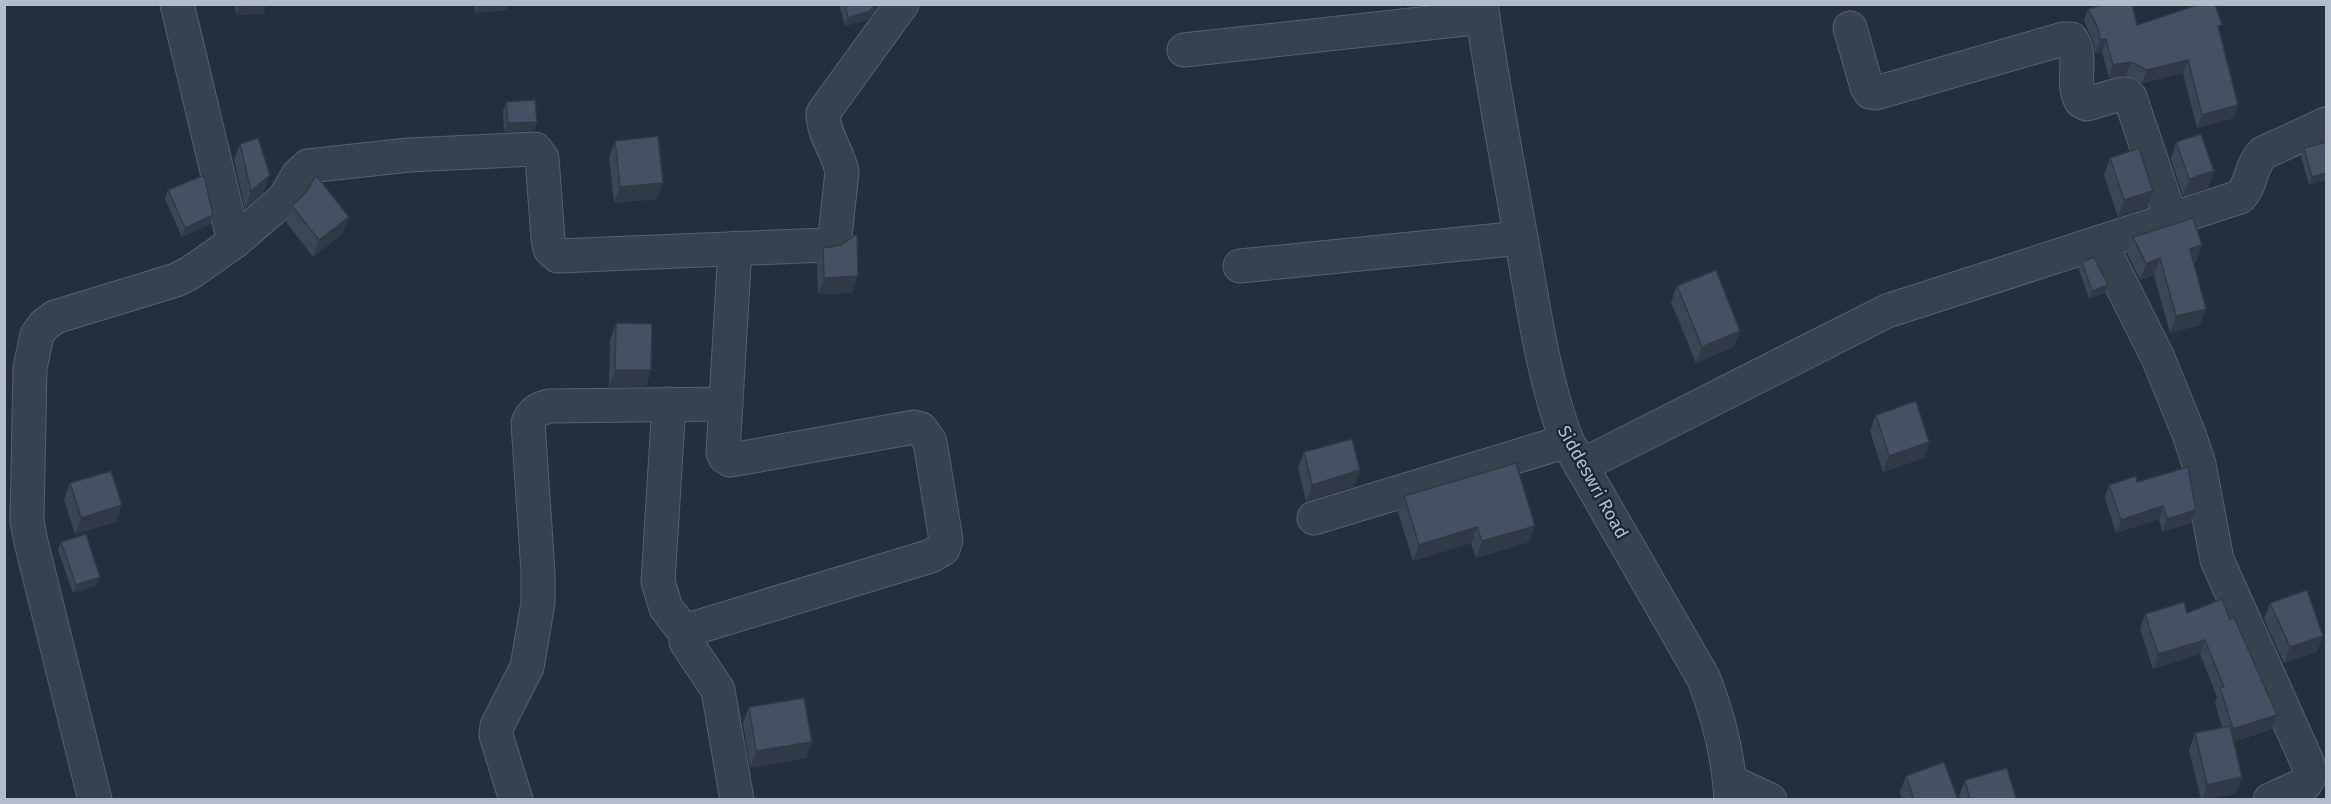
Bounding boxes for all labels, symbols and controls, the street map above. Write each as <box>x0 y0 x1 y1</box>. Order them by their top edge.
street label: Siddeswri Road <box>1553 422 1633 542</box>

